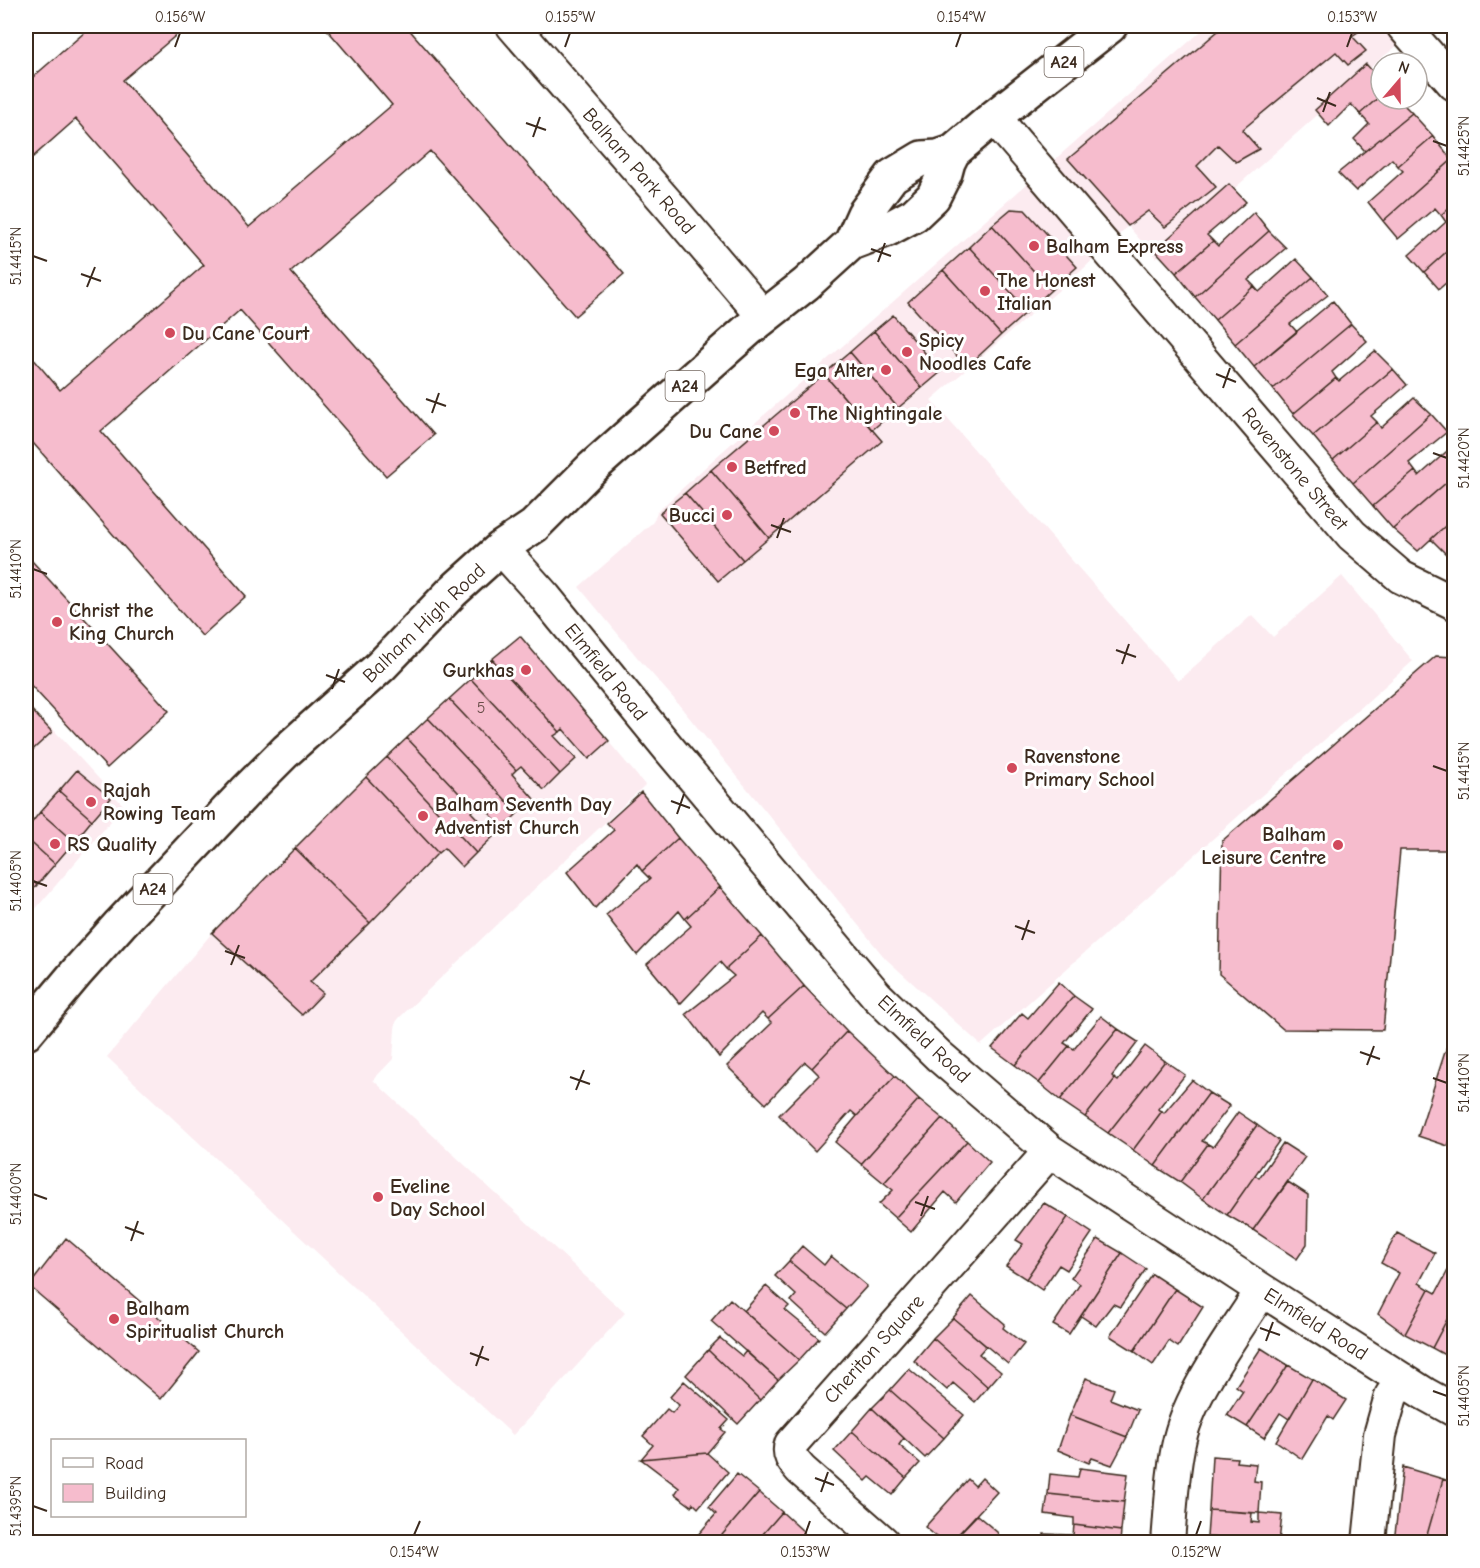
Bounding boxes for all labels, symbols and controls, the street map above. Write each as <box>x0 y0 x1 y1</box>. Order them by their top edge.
text: 0.156°W <box>155 8 205 26</box>
text: 0.155°W <box>545 8 595 26</box>
text: 0.154°W <box>936 8 986 26</box>
text: 0.153°W <box>1327 8 1377 26</box>
road number: A24 <box>1044 47 1084 77</box>
north arrow <box>1369 51 1429 111</box>
text: N <box>1396 58 1412 78</box>
street label: Balham Park Road <box>578 103 700 239</box>
text: 51.4425°N <box>1455 116 1473 176</box>
text: 51.4415°N <box>7 227 25 285</box>
place label: Balham Express <box>1046 235 1183 258</box>
marker: Balham Express <box>1027 239 1041 253</box>
place label: The Honest Italian <box>997 269 1096 315</box>
marker: The Honest Italian <box>978 284 992 298</box>
place label: Du Cane Court <box>182 322 310 345</box>
marker: Du Cane Court <box>163 326 177 340</box>
place label: Spicy Noodles Cafe <box>919 329 1032 375</box>
marker: Spicy Noodles Cafe <box>900 345 914 359</box>
place label: Ega Alter <box>794 359 874 382</box>
marker: Ega Alter <box>879 363 893 377</box>
road number: A24 <box>666 371 704 401</box>
place label: The Nightingale <box>807 402 943 425</box>
street label: Ravenstone Street <box>1237 403 1354 536</box>
marker: The Nightingale <box>788 406 802 420</box>
place label: Du Cane <box>689 420 762 443</box>
marker: Du Cane <box>767 424 781 438</box>
text: 51.4420°N <box>1455 427 1473 489</box>
place label: Betfred <box>744 456 807 479</box>
marker: Betfred <box>725 460 739 474</box>
place label: Bucci <box>669 504 715 527</box>
marker: Bucci <box>720 508 734 522</box>
text: 51.4410°N <box>7 539 25 599</box>
street label: Balham High Road <box>358 559 490 687</box>
place label: Christ the King Church <box>69 599 174 645</box>
marker: Christ the King Church <box>50 615 64 629</box>
street label: Elmfield Road <box>560 619 652 725</box>
place label: Gurkhas <box>443 659 514 682</box>
marker: Gurkhas <box>519 663 533 677</box>
house number: 5 <box>477 699 485 717</box>
text: 51.4415°N <box>1455 742 1473 800</box>
place label: Ravenstone Primary School <box>1024 745 1155 791</box>
marker: Ravenstone Primary School <box>1005 761 1019 775</box>
place label: Rajah Rowing Team <box>103 779 216 825</box>
place label: Balham Seventh Day Adventist Church <box>435 793 612 839</box>
marker: Rajah Rowing Team <box>84 795 98 809</box>
marker: Balham Seventh Day Adventist Church <box>416 809 430 823</box>
place label: Balham Leisure Centre <box>1201 823 1326 869</box>
place label: RS Quality <box>67 833 157 856</box>
marker: RS Quality <box>48 837 62 851</box>
marker: Balham Leisure Centre <box>1331 838 1345 852</box>
text: 51.4405°N <box>7 850 25 912</box>
road number: A24 <box>134 874 172 904</box>
street label: Elmfield Road <box>873 990 975 1088</box>
text: 51.4410°N <box>1455 1053 1473 1113</box>
text: 51.4400°N <box>7 1163 25 1225</box>
place label: Eveline Day School <box>390 1175 485 1221</box>
marker: Eveline Day School <box>371 1190 385 1204</box>
street label: Elmfield Road <box>1260 1283 1372 1365</box>
street label: Cheriton Square <box>819 1290 929 1408</box>
place label: Balham Spiritualist Church <box>126 1297 284 1343</box>
marker: Balham Spiritualist Church <box>107 1312 121 1326</box>
text: 51.4405°N <box>1455 1365 1473 1427</box>
legend <box>51 1439 246 1517</box>
text: Road <box>105 1453 144 1474</box>
text: 51.4395°N <box>7 1476 25 1536</box>
text: Building <box>105 1483 167 1504</box>
text: 0.154°W <box>389 1543 439 1561</box>
text: 0.153°W <box>780 1543 830 1561</box>
text: 0.152°W <box>1171 1543 1221 1561</box>

